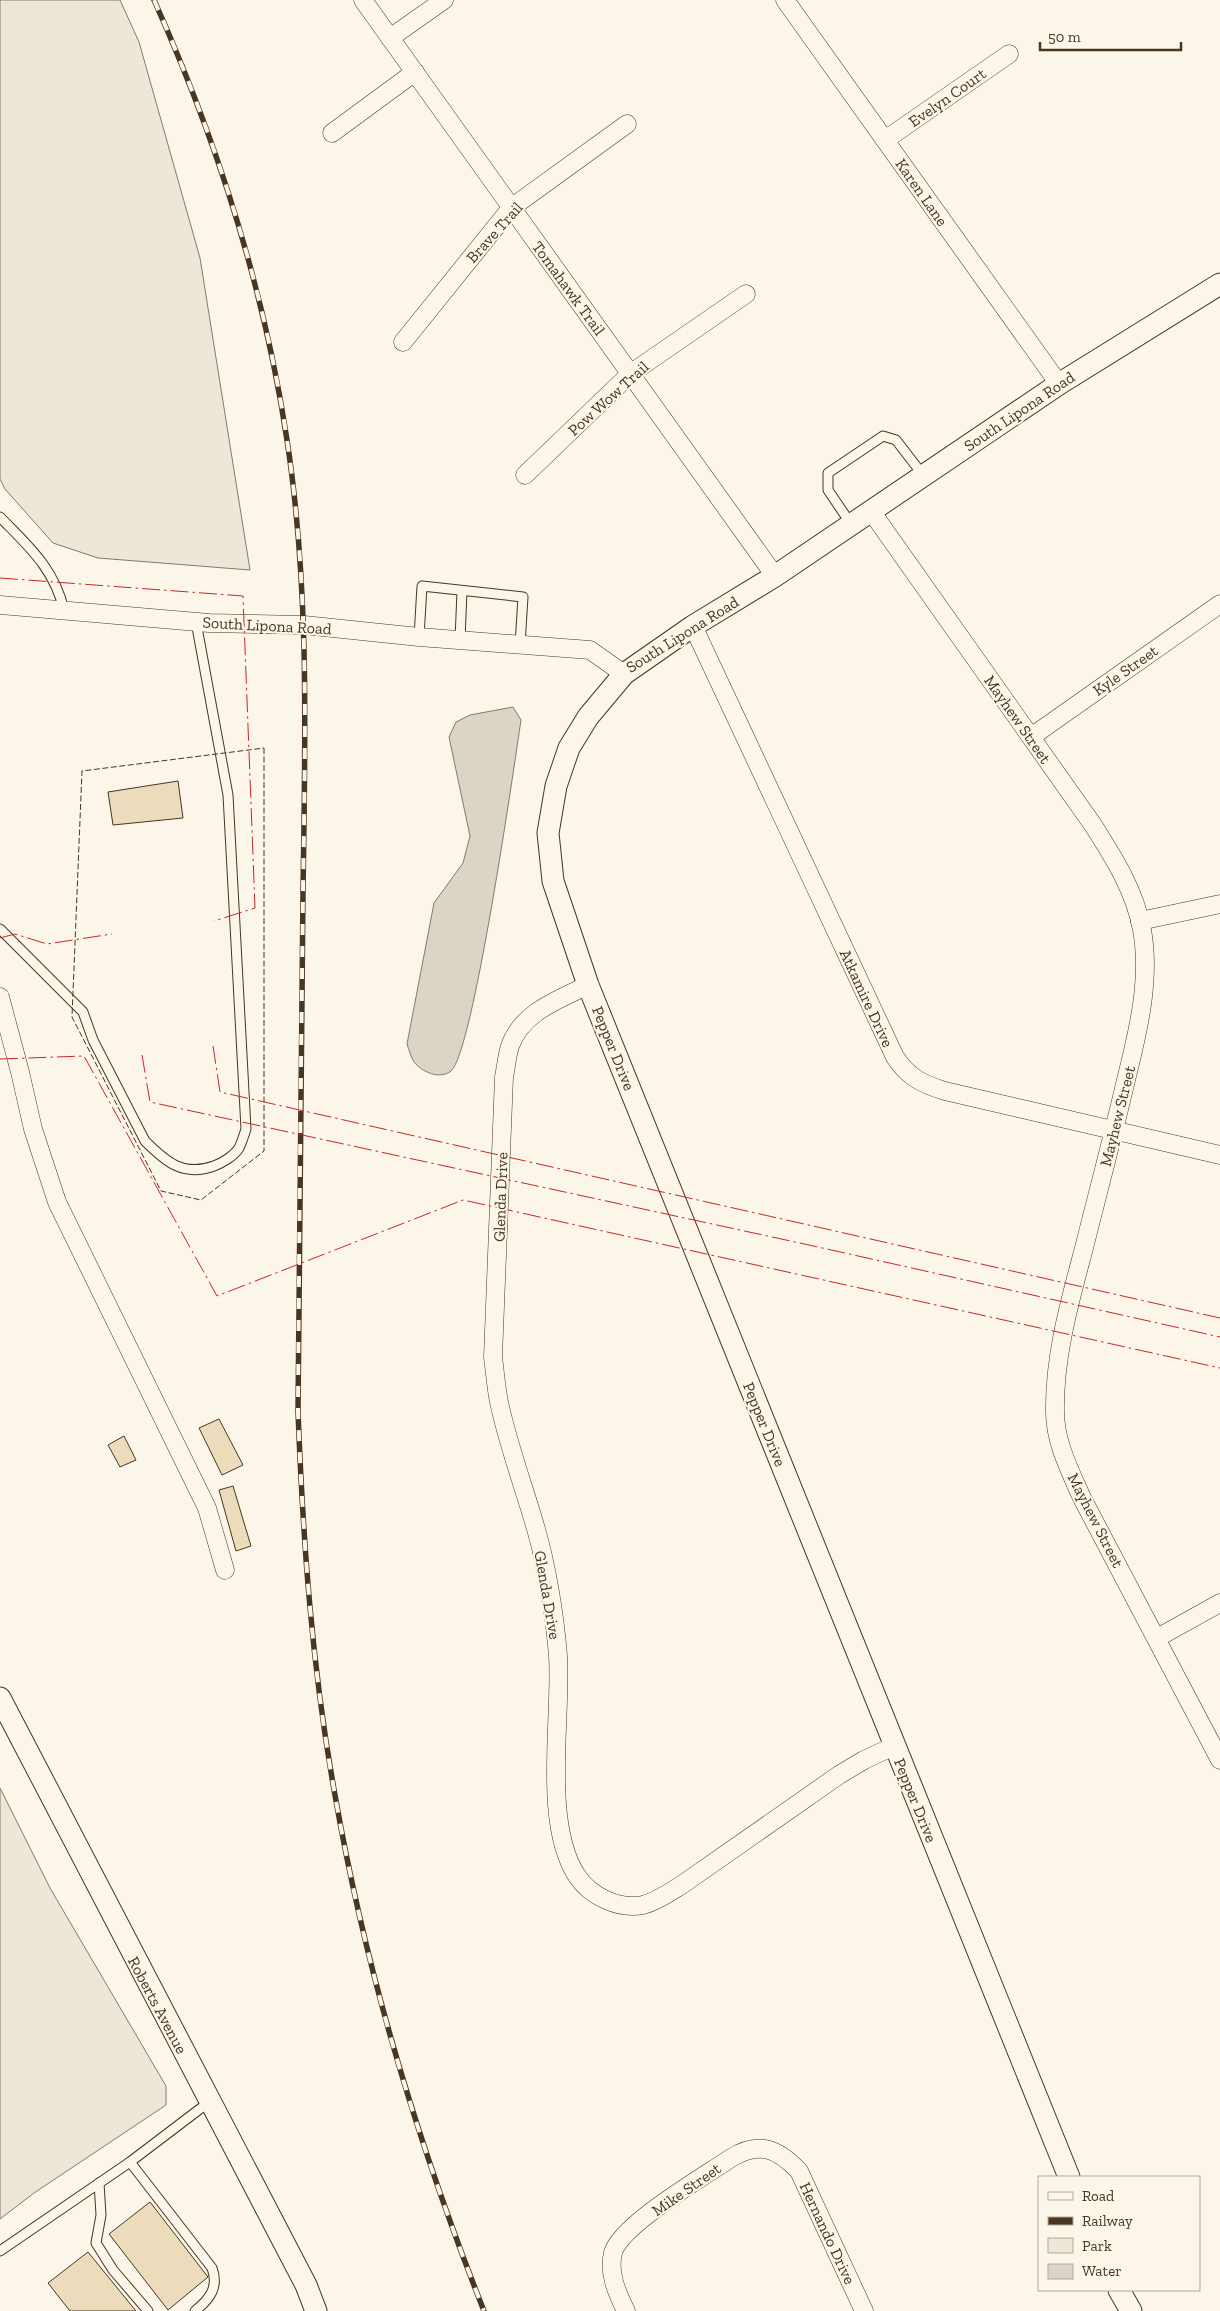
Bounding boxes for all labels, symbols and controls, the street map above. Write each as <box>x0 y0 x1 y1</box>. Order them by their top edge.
scale bar <box>1040 20 1181 52</box>
text: 50 m <box>1048 28 1081 46</box>
street label: Evelyn Court <box>905 64 990 131</box>
street label: Karen Lane <box>891 155 952 230</box>
street label: Brave Trail <box>462 198 527 267</box>
street label: Tomahawk Trail <box>528 238 609 339</box>
street label: Pow Wow Trail <box>564 357 653 440</box>
street label: South Lipona Road <box>960 367 1078 455</box>
street label: South Lipona Road <box>622 592 742 677</box>
street label: South Lipona Road <box>202 613 332 638</box>
street label: Kyle Street <box>1089 641 1162 700</box>
street label: Mayhew Street <box>980 672 1055 767</box>
street label: Atkamire Drive <box>836 946 898 1050</box>
street label: Pepper Drive <box>588 1003 639 1093</box>
street label: Mayhew Street <box>1096 1064 1139 1169</box>
street label: Glenda Drive <box>489 1152 512 1242</box>
street label: Pepper Drive <box>739 1379 790 1469</box>
street label: Mayhew Street <box>1064 1470 1127 1571</box>
street label: Glenda Drive <box>530 1549 565 1641</box>
street label: Pepper Drive <box>890 1755 941 1845</box>
street label: Roberts Avenue <box>124 1953 191 2057</box>
street label: Mike Street <box>648 2159 725 2220</box>
legend <box>1038 2176 1200 2291</box>
street label: Hernando Drive <box>796 2179 859 2287</box>
text: Road <box>1082 2187 1115 2205</box>
text: Railway <box>1082 2212 1133 2230</box>
text: Park <box>1082 2237 1112 2255</box>
text: Water <box>1082 2262 1122 2280</box>

